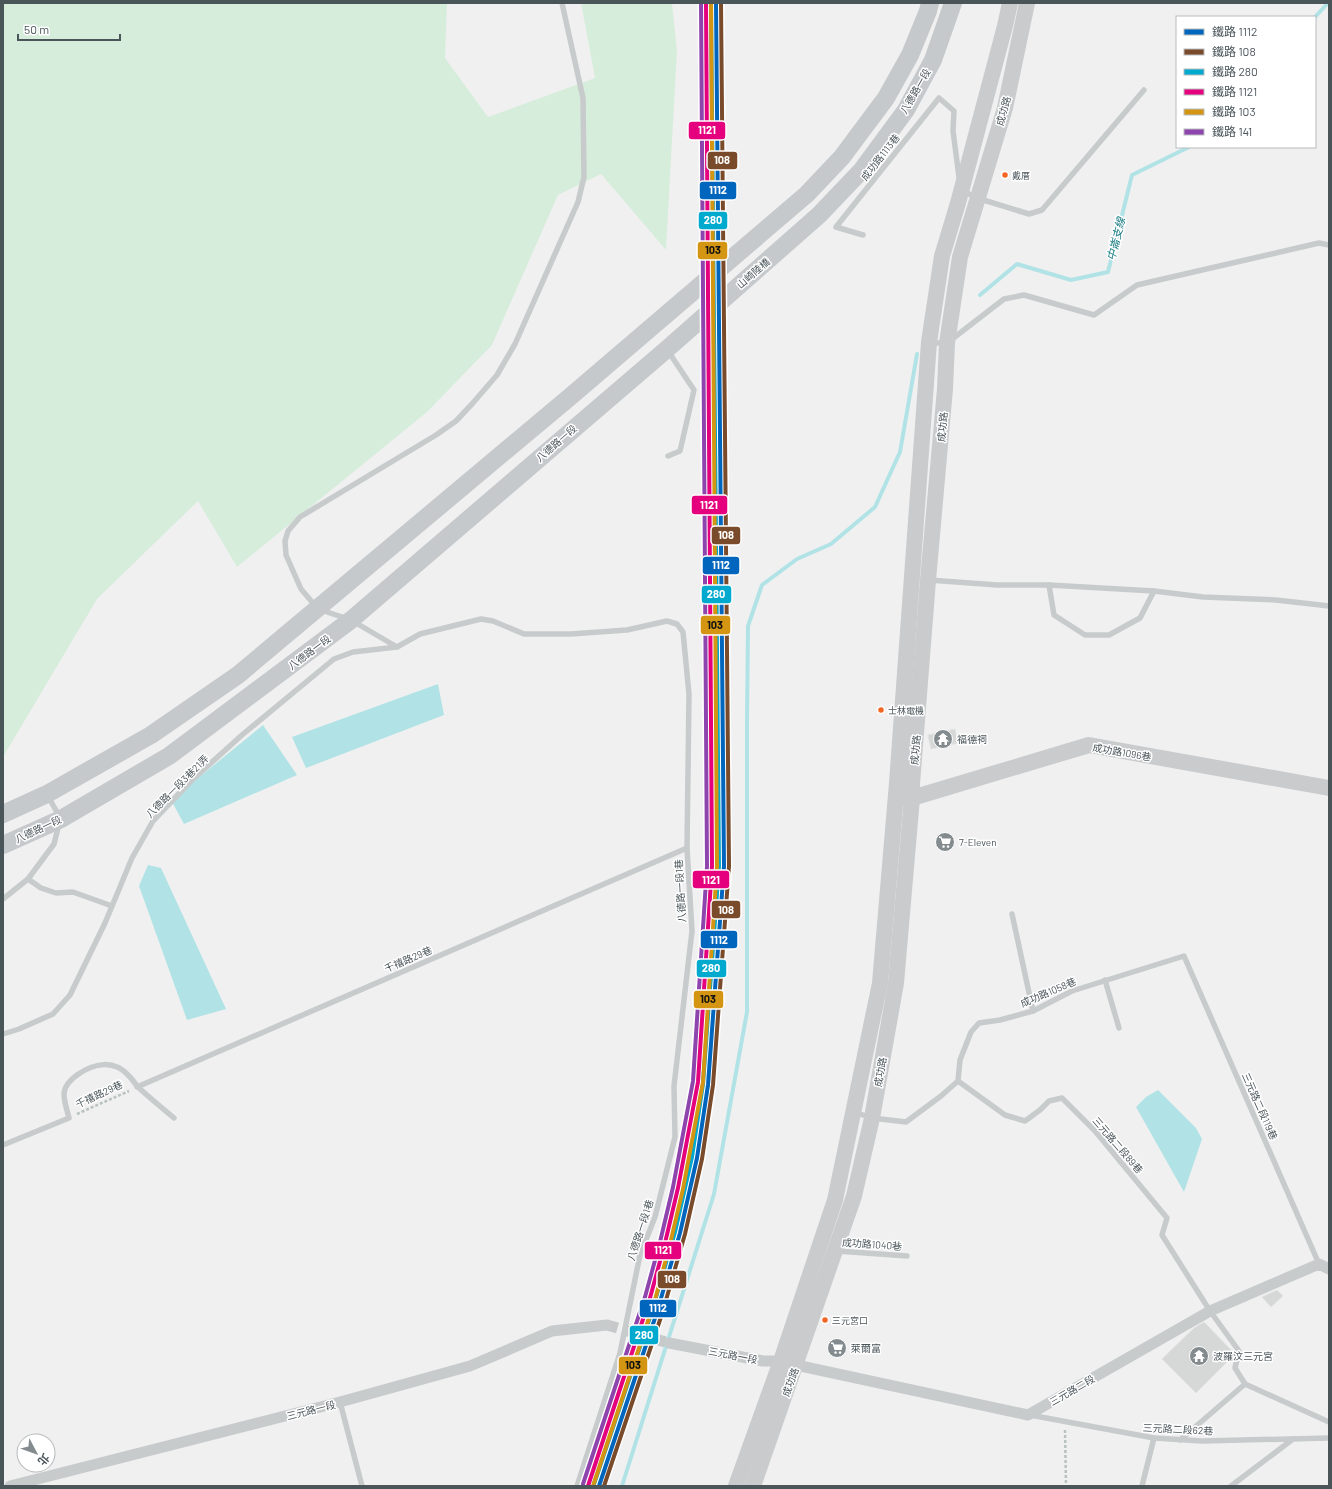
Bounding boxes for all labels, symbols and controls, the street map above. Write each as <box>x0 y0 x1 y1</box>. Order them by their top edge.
scale bar <box>18 16 120 42</box>
legend <box>1176 16 1316 148</box>
text: 50 m <box>24 22 49 36</box>
text: 鐵路 1112 <box>1212 24 1258 38</box>
text: 鐵路 108 <box>1212 44 1256 58</box>
text: 鐵路 280 <box>1212 64 1258 78</box>
street label: 八德路一段 <box>897 66 933 116</box>
text: 鐵路 1121 <box>1212 84 1257 98</box>
street label: 成功路 <box>993 95 1013 127</box>
text: 鐵路 103 <box>1212 104 1256 118</box>
line badge: 1121 <box>688 121 726 140</box>
text: 1121 <box>698 123 716 136</box>
text: 鐵路 141 <box>1212 124 1252 138</box>
street label: 成功路1113巷 <box>858 131 902 183</box>
line badge: 108 <box>707 151 738 170</box>
text: 108 <box>714 153 730 166</box>
marker: 戴厝 <box>1000 170 1010 180</box>
place label: 戴厝 <box>1012 170 1030 181</box>
line badge: 1112 <box>699 181 737 200</box>
text: 1112 <box>709 183 727 196</box>
line badge: 280 <box>698 211 728 230</box>
text: 280 <box>704 213 722 226</box>
water label: 中崙支線 <box>1104 214 1128 262</box>
line badge: 103 <box>697 241 728 260</box>
text: 103 <box>705 243 721 256</box>
street label: 山崎陸橋 <box>734 255 772 291</box>
street label: 成功路 <box>935 412 949 442</box>
street label: 八德路一段 <box>533 422 579 464</box>
line badge: 1121 <box>691 495 728 515</box>
text: 1121 <box>700 498 718 511</box>
line badge: 108 <box>711 526 741 545</box>
text: 108 <box>718 528 734 541</box>
line badge: 1112 <box>702 556 740 575</box>
text: 1112 <box>712 558 730 571</box>
line badge: 280 <box>701 585 732 604</box>
text: 280 <box>707 587 725 600</box>
line badge: 103 <box>700 615 731 635</box>
text: 103 <box>707 618 723 631</box>
street label: 八德路一段 <box>285 632 333 672</box>
marker: 士林電機 <box>876 705 886 715</box>
place label: 士林電機 <box>888 705 924 716</box>
temple icon: 福德祠 <box>932 728 954 750</box>
place label: 福德祠 <box>957 733 987 745</box>
street label: 成功路 <box>908 735 922 765</box>
street label: 成功路1096巷 <box>1092 741 1152 763</box>
street label: 八德路一段3巷21弄 <box>143 752 211 820</box>
street label: 八德路一段 <box>13 813 63 845</box>
supermarket icon: 7-Eleven <box>934 831 956 853</box>
place label: 7-Eleven <box>959 836 997 848</box>
street label: 八德路一段1巷 <box>672 859 688 923</box>
line badge: 1121 <box>692 870 730 889</box>
text: 1121 <box>702 873 720 886</box>
line badge: 108 <box>711 900 741 919</box>
text: 108 <box>718 903 734 916</box>
line badge: 1112 <box>700 930 738 949</box>
text: 1112 <box>710 933 728 946</box>
street label: 千禧路29巷 <box>382 944 434 974</box>
line badge: 280 <box>696 959 727 978</box>
text: 280 <box>702 961 720 974</box>
street label: 成功路1058巷 <box>1018 975 1078 1009</box>
line badge: 103 <box>693 990 724 1009</box>
text: 103 <box>700 992 716 1005</box>
street label: 成功路 <box>871 1056 889 1088</box>
street label: 三元路二段119巷 <box>1240 1071 1280 1141</box>
street label: 千禧路29巷 <box>74 1078 124 1110</box>
street label: 三元路二段89巷 <box>1090 1114 1146 1176</box>
street label: 八德路一段1巷 <box>624 1198 656 1262</box>
street label: 成功路1040巷 <box>841 1236 903 1252</box>
line badge: 1121 <box>644 1241 682 1260</box>
text: 1121 <box>654 1243 672 1256</box>
line badge: 108 <box>657 1270 687 1289</box>
text: 108 <box>664 1272 680 1285</box>
line badge: 1112 <box>639 1299 677 1318</box>
text: 1112 <box>649 1301 667 1314</box>
marker: 三元宮口 <box>820 1315 830 1325</box>
place label: 三元宮口 <box>832 1315 868 1326</box>
line badge: 280 <box>629 1325 659 1345</box>
text: 280 <box>635 1328 653 1341</box>
supermarket icon: 萊爾富 <box>826 1337 848 1359</box>
place label: 萊爾富 <box>851 1342 881 1354</box>
street label: 三元路一段 <box>707 1344 759 1366</box>
temple icon: 波羅汶三元宮 <box>1188 1345 1210 1367</box>
place label: 波羅汶三元宮 <box>1213 1350 1273 1362</box>
line badge: 103 <box>618 1356 648 1375</box>
text: 103 <box>625 1358 641 1371</box>
street label: 成功路 <box>779 1366 801 1398</box>
street label: 三元路二段 <box>1047 1372 1097 1408</box>
street label: 三元路一段 <box>285 1398 337 1422</box>
street label: 三元路二段62巷 <box>1142 1421 1214 1437</box>
north arrow <box>16 1433 56 1473</box>
text: 北 <box>35 1451 52 1468</box>

